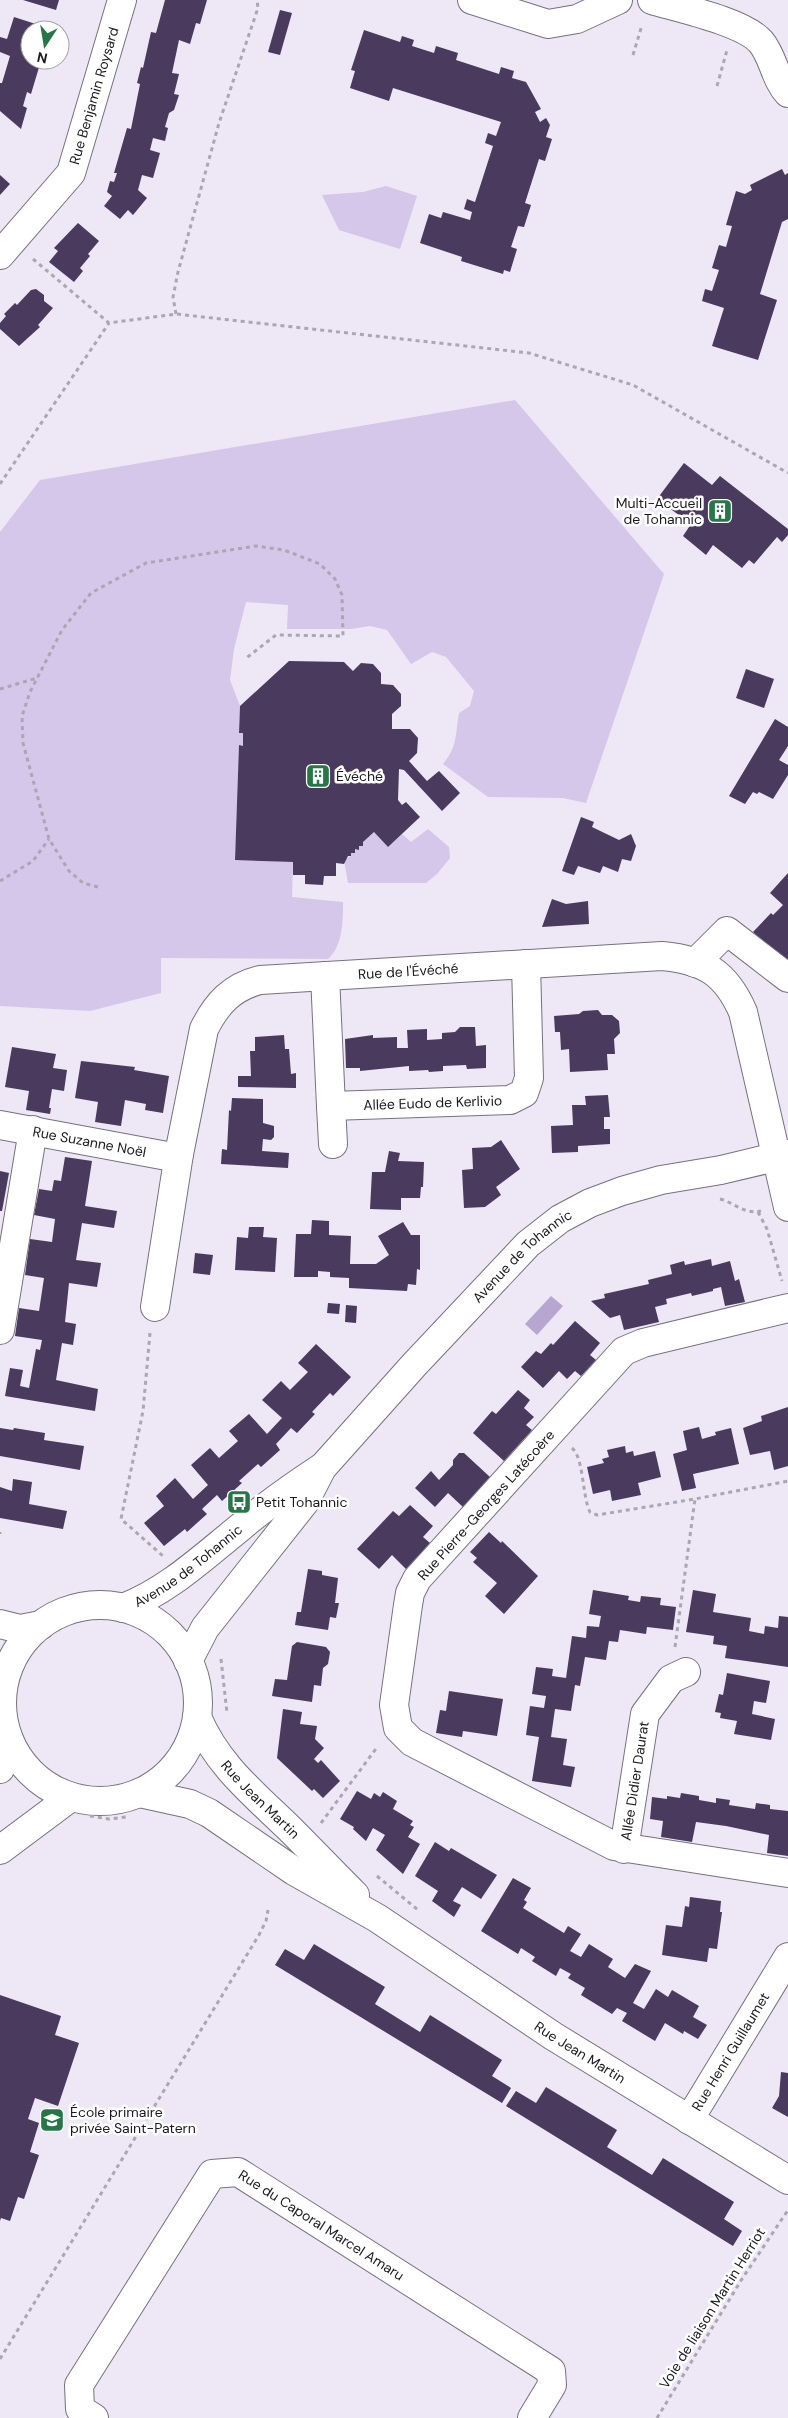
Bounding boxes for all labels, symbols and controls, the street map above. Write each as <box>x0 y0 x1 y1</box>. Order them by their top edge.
north arrow <box>20 20 70 70</box>
street label: Rue Benjamin Roysard <box>65 25 123 167</box>
text: N <box>35 48 49 68</box>
place label: Multi-Accueil de Tohannic <box>616 494 702 528</box>
building icon: Multi-Accueil de Tohannic <box>707 498 733 524</box>
building icon: Évéché <box>305 763 331 789</box>
place label: Évéché <box>336 767 383 785</box>
street label: Rue de l'Évéché <box>357 959 459 983</box>
street label: Allée Eudo de Kerlivio <box>363 1091 503 1114</box>
street label: Rue Suzanne Noël <box>31 1122 148 1161</box>
street label: Avenue de Tohannic <box>468 1205 575 1306</box>
street label: Rue Pierre-Georges Latécoère <box>414 1426 558 1584</box>
bus stop icon: Petit Tohannic <box>226 1489 252 1515</box>
place label: Petit Tohannic <box>256 1493 348 1511</box>
street label: Avenue de Tohannic <box>131 1520 246 1611</box>
street label: Allée Didier Daurat <box>616 1720 653 1842</box>
street label: Rue Jean Martin <box>217 1757 304 1843</box>
street label: Rue Henri Guillaumet <box>688 1989 773 2114</box>
street label: Rue Jean Martin <box>531 2017 629 2087</box>
place label: École primaire privée Saint-Patern <box>70 2103 196 2137</box>
school or university icon: École primaire privée Saint-Patern <box>39 2107 65 2133</box>
street label: Rue du Caporal Marcel Amaru <box>235 2166 408 2284</box>
street label: Voie de liaison Martin Herriot <box>655 2224 769 2392</box>

